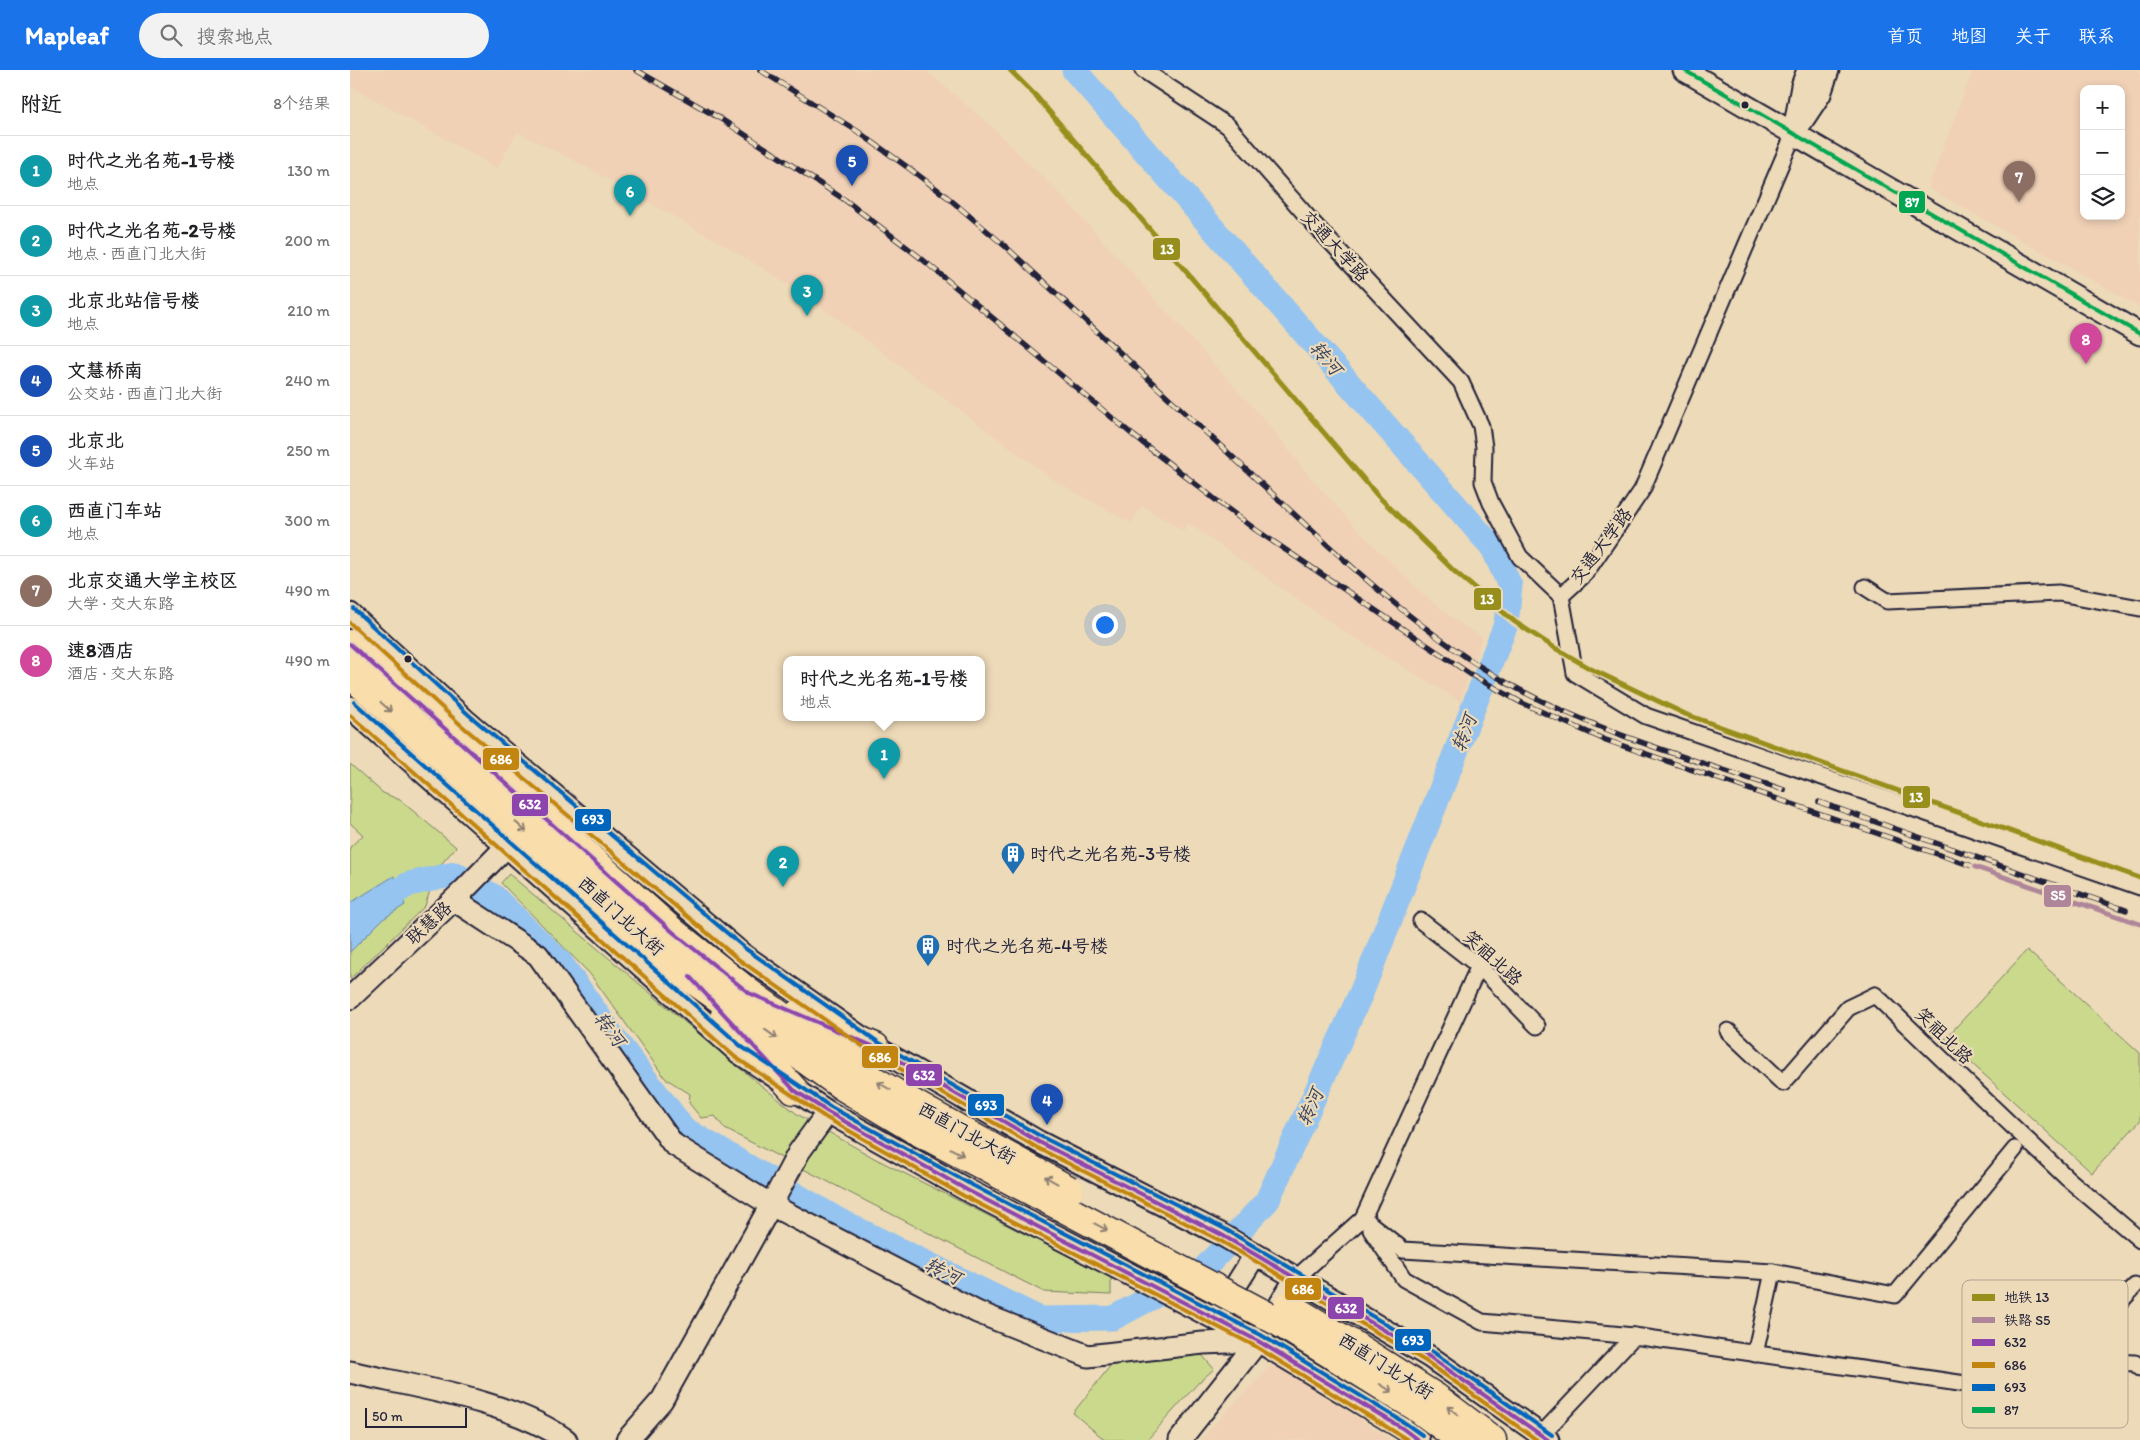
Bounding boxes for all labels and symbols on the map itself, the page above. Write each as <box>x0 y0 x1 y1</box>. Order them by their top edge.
unlabelled marker <box>1740 100 1750 110</box>
pin: 5 <box>836 145 868 186</box>
pin: 7 <box>2003 161 2035 202</box>
pin: 6 <box>614 175 646 216</box>
line badge: 87 <box>1898 190 1926 214</box>
text: 87 <box>1905 194 1919 211</box>
street label: 交通大学路 <box>1296 206 1374 286</box>
line badge: 13 <box>1152 237 1181 261</box>
text: 13 <box>1160 241 1174 258</box>
pin: 3 <box>791 275 823 316</box>
pin: 8 <box>2070 323 2102 364</box>
water label: 转河 <box>1305 336 1349 382</box>
street label: 交通大学路 <box>1565 503 1637 589</box>
line badge: 13 <box>1473 587 1502 611</box>
text: 13 <box>1480 591 1494 608</box>
your location <box>1092 612 1118 638</box>
unlabelled marker <box>403 654 413 664</box>
one-way arrow <box>380 701 393 713</box>
water label: 转河 <box>1446 708 1483 755</box>
pin: 1 <box>868 738 900 779</box>
line badge: 686 <box>482 747 520 771</box>
text: 686 <box>490 751 513 768</box>
line badge: 13 <box>1902 785 1931 809</box>
text: 13 <box>1909 789 1923 806</box>
line badge: 632 <box>511 793 549 817</box>
text: 632 <box>519 796 542 813</box>
line badge: 693 <box>574 808 612 832</box>
text: 693 <box>582 811 605 828</box>
one-way arrow <box>514 821 527 832</box>
building icon: 时代之光名苑-3号楼 <box>1000 841 1026 875</box>
place label: 时代之光名苑-3号楼 <box>1030 843 1191 865</box>
pin: 2 <box>767 846 799 887</box>
street label: 西直门北大街 <box>574 872 668 960</box>
line badge: S5 <box>2043 884 2072 908</box>
text: S5 <box>2050 887 2066 904</box>
street label: 联慧路 <box>402 897 456 949</box>
street label: 笑祖北路 <box>1459 926 1527 990</box>
building icon: 时代之光名苑-4号楼 <box>915 933 941 967</box>
place label: 时代之光名苑-4号楼 <box>946 935 1108 957</box>
street label: 笑祖北路 <box>1910 1003 1978 1069</box>
water label: 转河 <box>589 1007 632 1053</box>
one-way arrow <box>764 1029 778 1039</box>
line badge: 686 <box>861 1045 899 1069</box>
text: 686 <box>869 1049 892 1066</box>
line badge: 632 <box>905 1063 943 1087</box>
text: 632 <box>913 1067 936 1084</box>
one-way arrow <box>878 1080 892 1090</box>
water label: 转河 <box>1292 1082 1329 1129</box>
pin: 4 <box>1031 1084 1063 1125</box>
line badge: 693 <box>967 1093 1005 1117</box>
street label: 西直门北大街 <box>914 1097 1020 1169</box>
text: 693 <box>975 1097 998 1114</box>
one-way arrow <box>949 1148 964 1157</box>
one-way arrow <box>1044 1175 1059 1185</box>
one-way arrow <box>1093 1223 1107 1233</box>
water label: 转河 <box>921 1252 968 1291</box>
line badge: 686 <box>1284 1277 1322 1301</box>
legend <box>1962 1280 2128 1428</box>
text: 686 <box>1292 1281 1315 1298</box>
text: 地铁 13 <box>2004 1289 2050 1306</box>
line badge: 632 <box>1327 1296 1365 1320</box>
text: 632 <box>1335 1300 1358 1317</box>
text: 铁路 S5 <box>2004 1312 2050 1329</box>
street label: 西直门北大街 <box>1334 1328 1438 1404</box>
line badge: 693 <box>1394 1328 1432 1352</box>
text: 693 <box>1402 1332 1425 1349</box>
text: 632 <box>2004 1334 2027 1351</box>
text: 686 <box>2004 1357 2026 1374</box>
text: 693 <box>2004 1379 2027 1396</box>
one-way arrow <box>1378 1383 1392 1393</box>
text: 87 <box>2004 1402 2019 1419</box>
scale bar <box>365 1405 468 1428</box>
one-way arrow <box>1447 1405 1460 1416</box>

